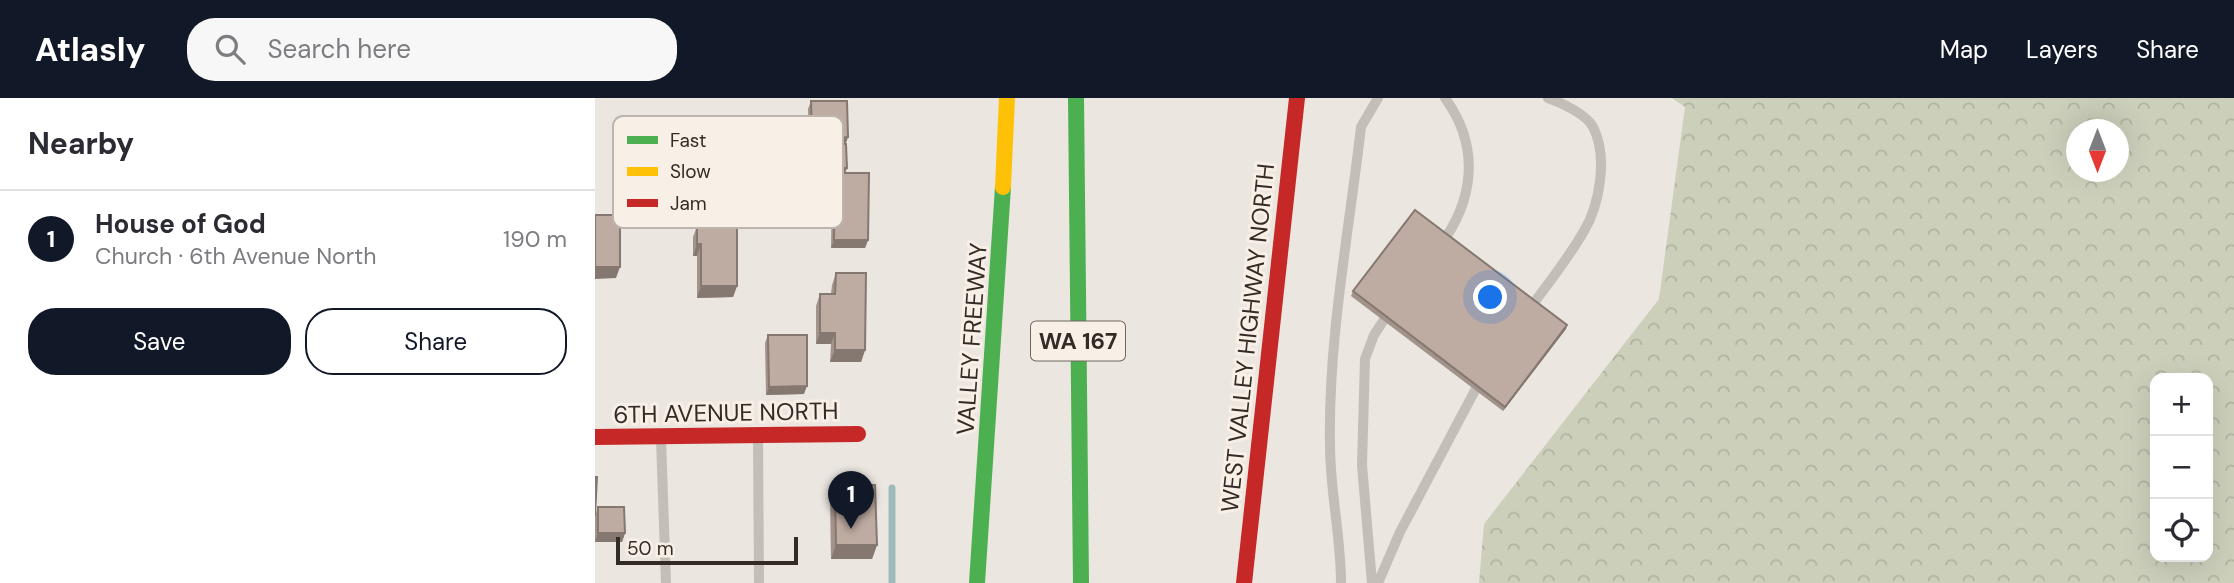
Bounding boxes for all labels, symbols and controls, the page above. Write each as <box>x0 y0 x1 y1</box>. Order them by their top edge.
search box <box>187 18 677 81</box>
text: Atlasly <box>35 28 145 71</box>
icon: search <box>211 30 249 68</box>
text: Search here <box>267 32 411 66</box>
text: Map <box>1940 34 1988 65</box>
text: Layers <box>2026 34 2098 65</box>
text: Share <box>2136 34 2199 65</box>
legend <box>613 116 843 228</box>
north arrow <box>2066 119 2129 182</box>
text: Nearby <box>28 124 134 163</box>
text: Fast <box>670 128 706 153</box>
text: Slow <box>670 159 711 184</box>
street label: WEST VALLEY HIGHWAY NORTH <box>1214 162 1281 514</box>
text: Jam <box>670 191 707 216</box>
text: House of God <box>95 207 266 241</box>
text: 1 <box>47 224 55 254</box>
text: 190 m <box>503 224 567 254</box>
text: Church · 6th Avenue North <box>95 241 377 271</box>
street label: VALLEY FREEWAY <box>949 242 994 436</box>
your location <box>1473 280 1507 314</box>
button: Save <box>28 308 291 375</box>
button: Share <box>305 308 567 375</box>
road number: WA 167 <box>1031 322 1125 360</box>
map controls <box>2150 373 2213 562</box>
button: + <box>2150 373 2213 436</box>
street label: 6TH AVENUE NORTH <box>613 395 839 430</box>
button: − <box>2150 436 2213 499</box>
pin: 1 <box>828 471 874 529</box>
button: locate <box>2150 499 2213 562</box>
scale bar <box>616 534 798 566</box>
text: 50 m <box>627 536 674 561</box>

